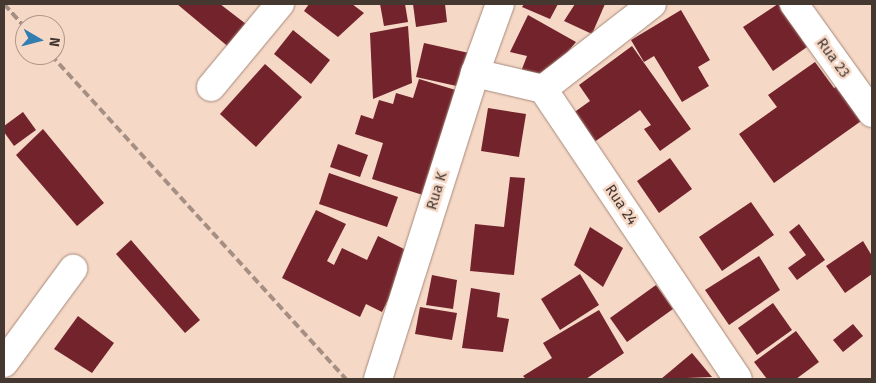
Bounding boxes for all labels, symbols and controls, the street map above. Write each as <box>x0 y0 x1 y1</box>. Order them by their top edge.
north arrow <box>15 15 65 65</box>
street label: Rua 23 <box>813 35 853 81</box>
text: N <box>45 36 63 48</box>
street label: Rua K <box>423 170 451 212</box>
street label: Rua 24 <box>601 181 641 229</box>

